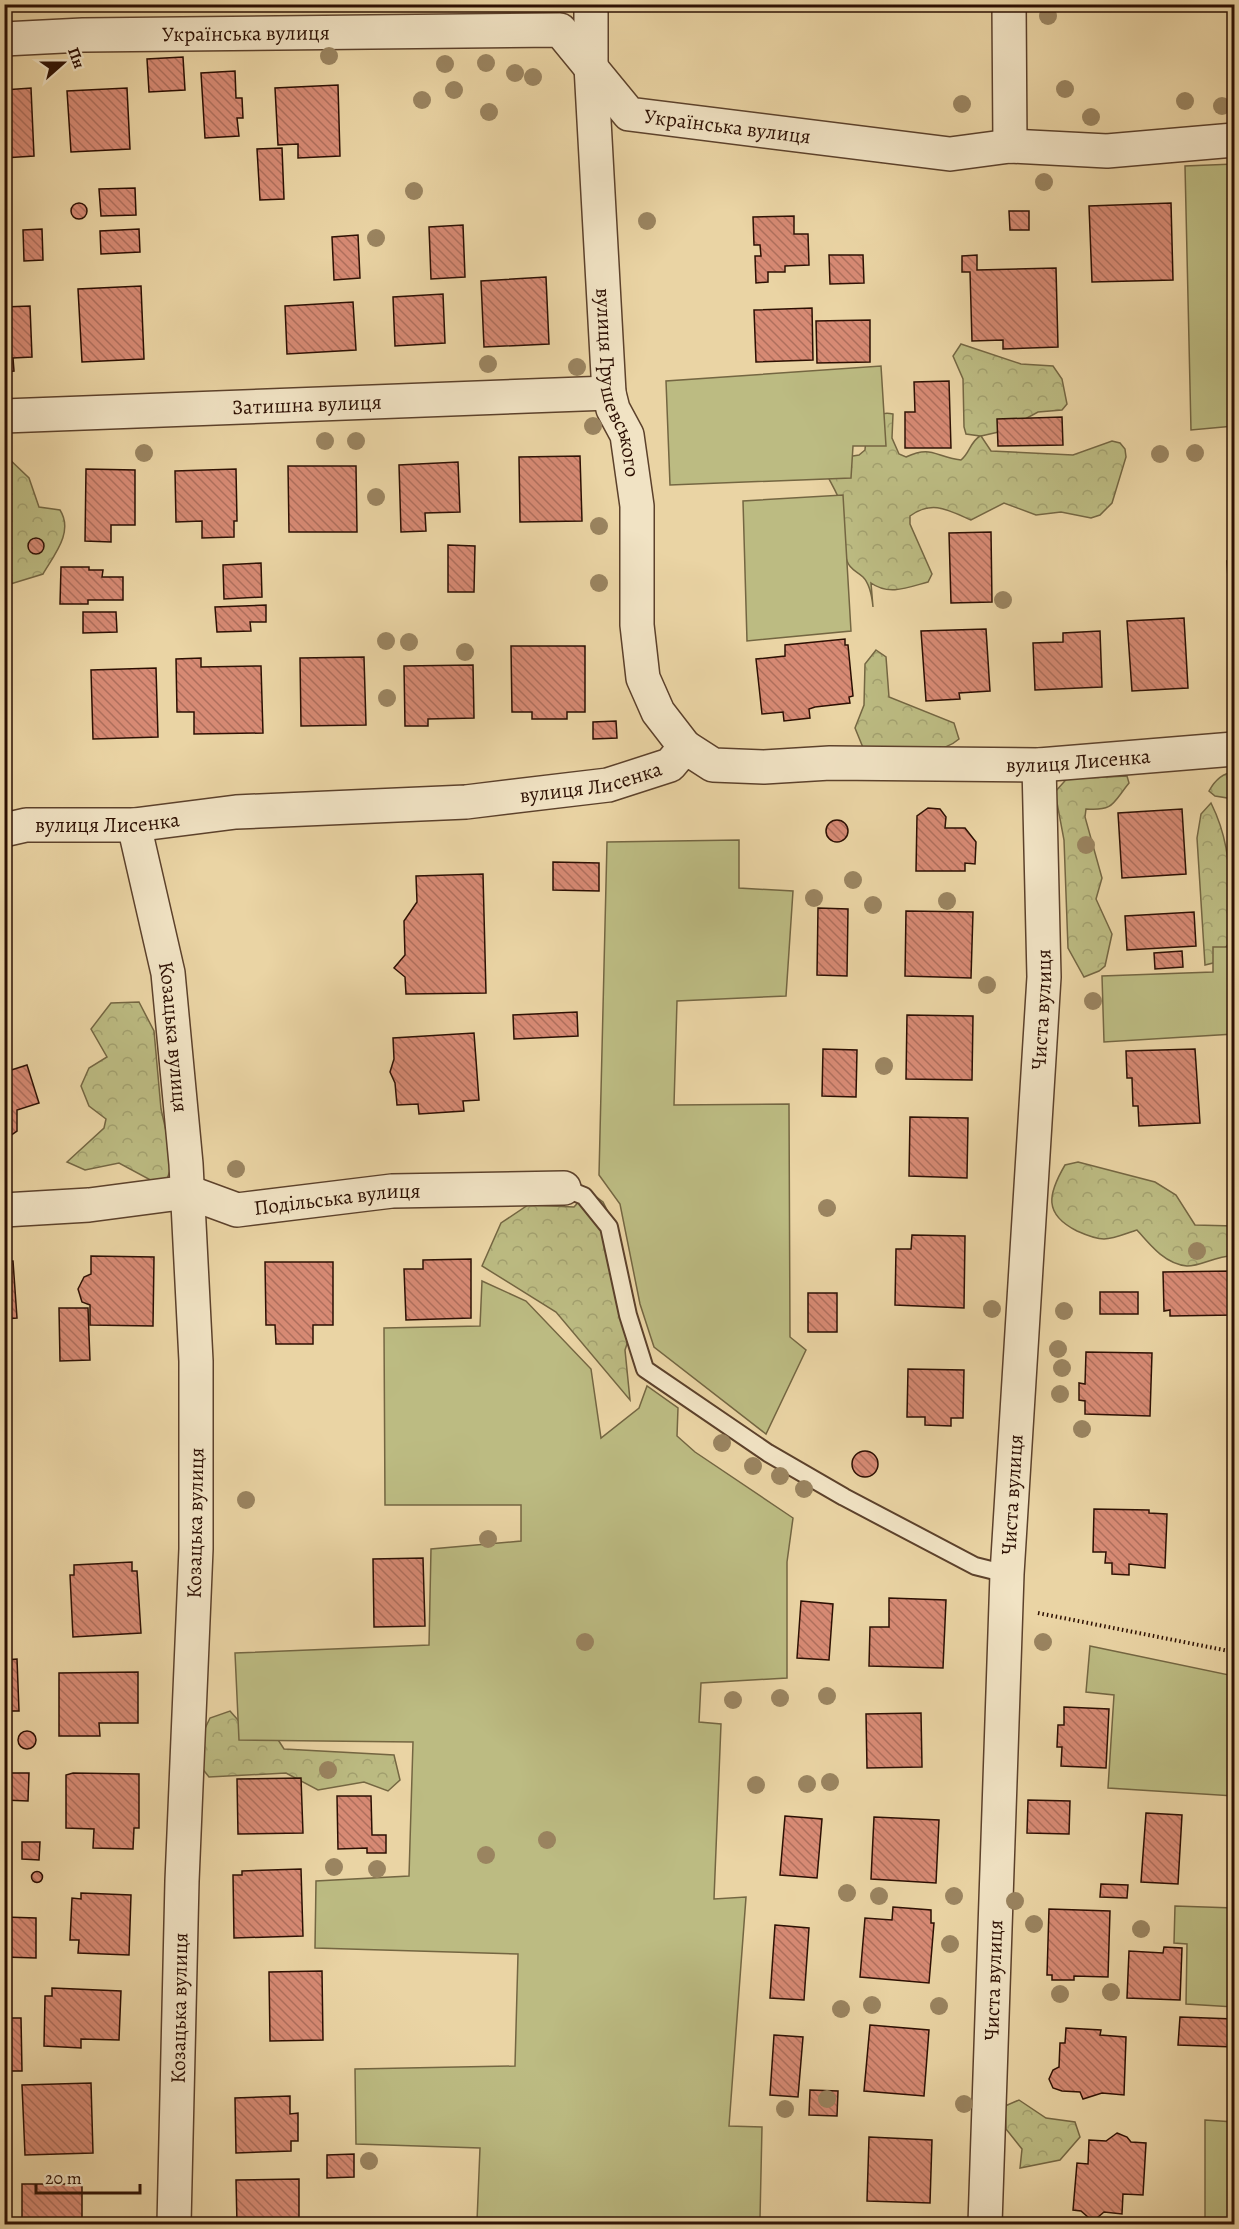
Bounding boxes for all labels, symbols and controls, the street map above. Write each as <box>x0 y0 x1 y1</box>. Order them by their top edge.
street label: Українська вулиця <box>162 18 330 48</box>
north arrow <box>33 33 93 93</box>
text: Пн <box>62 44 90 72</box>
street label: Українська вулиця <box>642 102 812 151</box>
street label: вулиця Грушевського <box>589 287 647 479</box>
street label: Затишна вулиця <box>231 388 382 421</box>
street label: вулиця Лисенка <box>1006 742 1152 779</box>
street label: вулиця Лисенка <box>518 754 666 809</box>
street label: вулиця Лисенка <box>35 805 182 839</box>
street label: Чиста вулиця <box>1024 949 1058 1071</box>
street label: Козацька вулиця <box>152 959 195 1114</box>
street label: Подільська вулиця <box>252 1177 421 1222</box>
street label: Чиста вулиця <box>994 1433 1030 1556</box>
street label: Козацька вулиця <box>180 1447 210 1599</box>
street label: Чиста вулиця <box>977 1919 1009 2041</box>
street label: Козацька вулиця <box>164 1932 194 2084</box>
scale bar <box>36 2157 140 2195</box>
text: 20 m <box>45 2166 82 2190</box>

